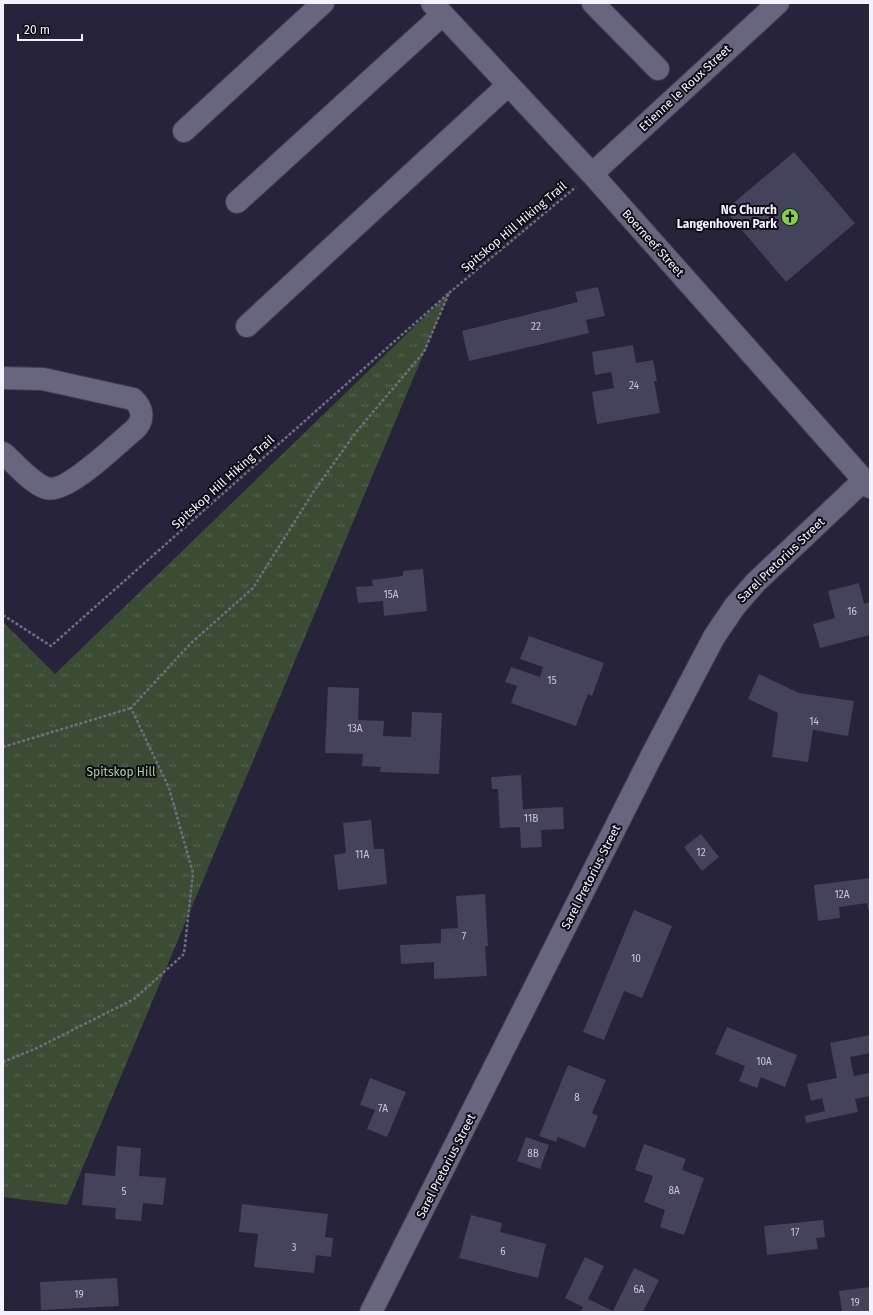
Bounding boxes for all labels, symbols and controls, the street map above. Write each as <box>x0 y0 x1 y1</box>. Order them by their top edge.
scale bar <box>18 16 82 42</box>
text: 20 m <box>24 23 50 37</box>
street label: Etienne le Roux Street <box>636 41 734 134</box>
street label: Spitskop Hill Hiking Trail <box>459 179 570 275</box>
place label: NG Church Langenhoven Park <box>677 203 777 231</box>
street label: Boerneef Street <box>619 207 687 280</box>
church icon: NG Church Langenhoven Park <box>780 207 800 227</box>
house number: 22 <box>531 321 541 333</box>
house number: 24 <box>629 380 640 392</box>
street label: Spitskop Hill Hiking Trail <box>169 432 278 532</box>
street label: Sarel Pretorius Street <box>735 514 828 605</box>
house number: 15A <box>383 589 399 601</box>
house number: 16 <box>847 606 857 618</box>
house number: 15 <box>547 675 557 687</box>
house number: 14 <box>809 716 820 728</box>
house number: 13A <box>347 723 363 735</box>
park label: Spitskop Hill <box>87 765 156 779</box>
house number: 11B <box>524 813 538 825</box>
street label: Sarel Pretorius Street <box>559 822 624 932</box>
house number: 12 <box>696 847 706 859</box>
house number: 11A <box>355 849 369 861</box>
house number: 12A <box>834 889 850 901</box>
house number: 7 <box>462 931 467 943</box>
house number: 10 <box>631 953 641 965</box>
house number: 10A <box>756 1056 772 1068</box>
house number: 8 <box>574 1092 580 1104</box>
house number: 7A <box>378 1103 388 1115</box>
street label: Sarel Pretorius Street <box>414 1111 479 1221</box>
house number: 8B <box>527 1148 539 1160</box>
house number: 8A <box>668 1185 680 1197</box>
house number: 5 <box>121 1186 127 1198</box>
house number: 17 <box>791 1227 800 1239</box>
house number: 3 <box>292 1242 297 1254</box>
house number: 6 <box>500 1246 506 1258</box>
house number: 6A <box>633 1284 645 1296</box>
house number: 19 <box>74 1289 84 1301</box>
house number: 19 <box>850 1297 860 1309</box>

